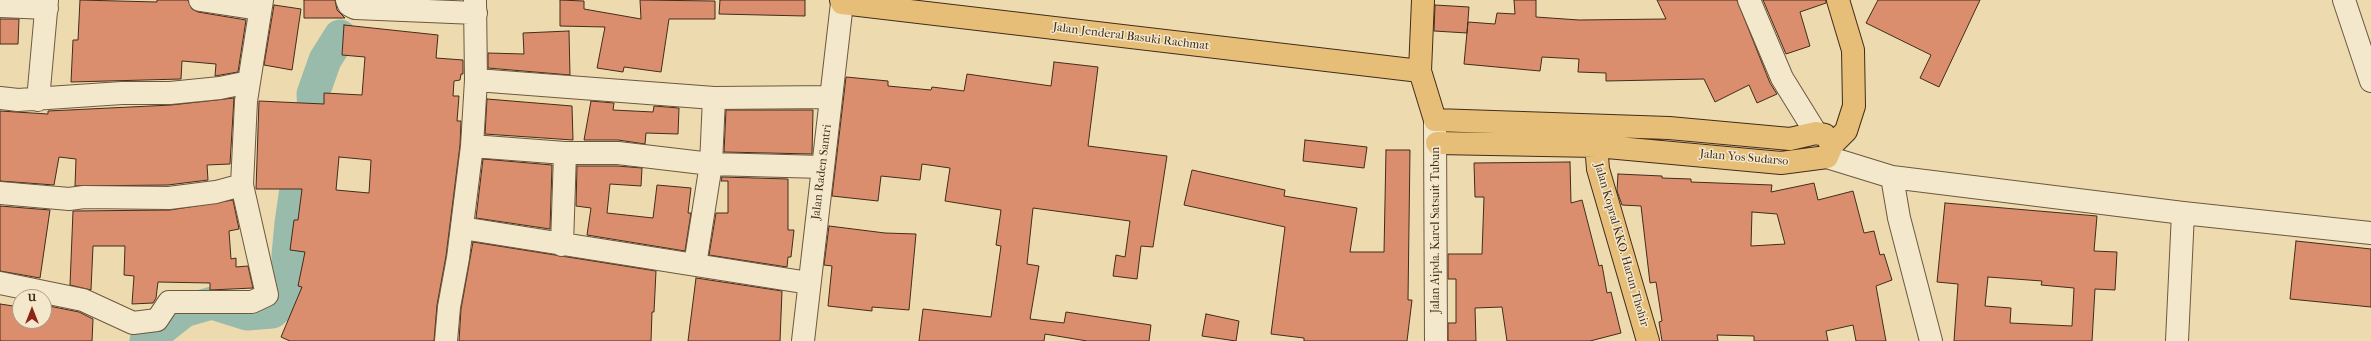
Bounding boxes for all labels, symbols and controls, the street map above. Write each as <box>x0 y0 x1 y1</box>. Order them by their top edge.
street label: Jalan Jenderal Basuki Rachmat <box>1052 20 1210 54</box>
street label: Jalan Raden Santri <box>809 123 835 221</box>
street label: Jalan Aipda. Karel Satsuit Tubun <box>1429 147 1443 313</box>
street label: Jalan Yos Sudarso <box>1699 147 1789 169</box>
street label: Jalan Kopral KKO. Harun Thohir <box>1591 161 1651 329</box>
north arrow <box>12 289 52 329</box>
text: U <box>28 291 36 304</box>

